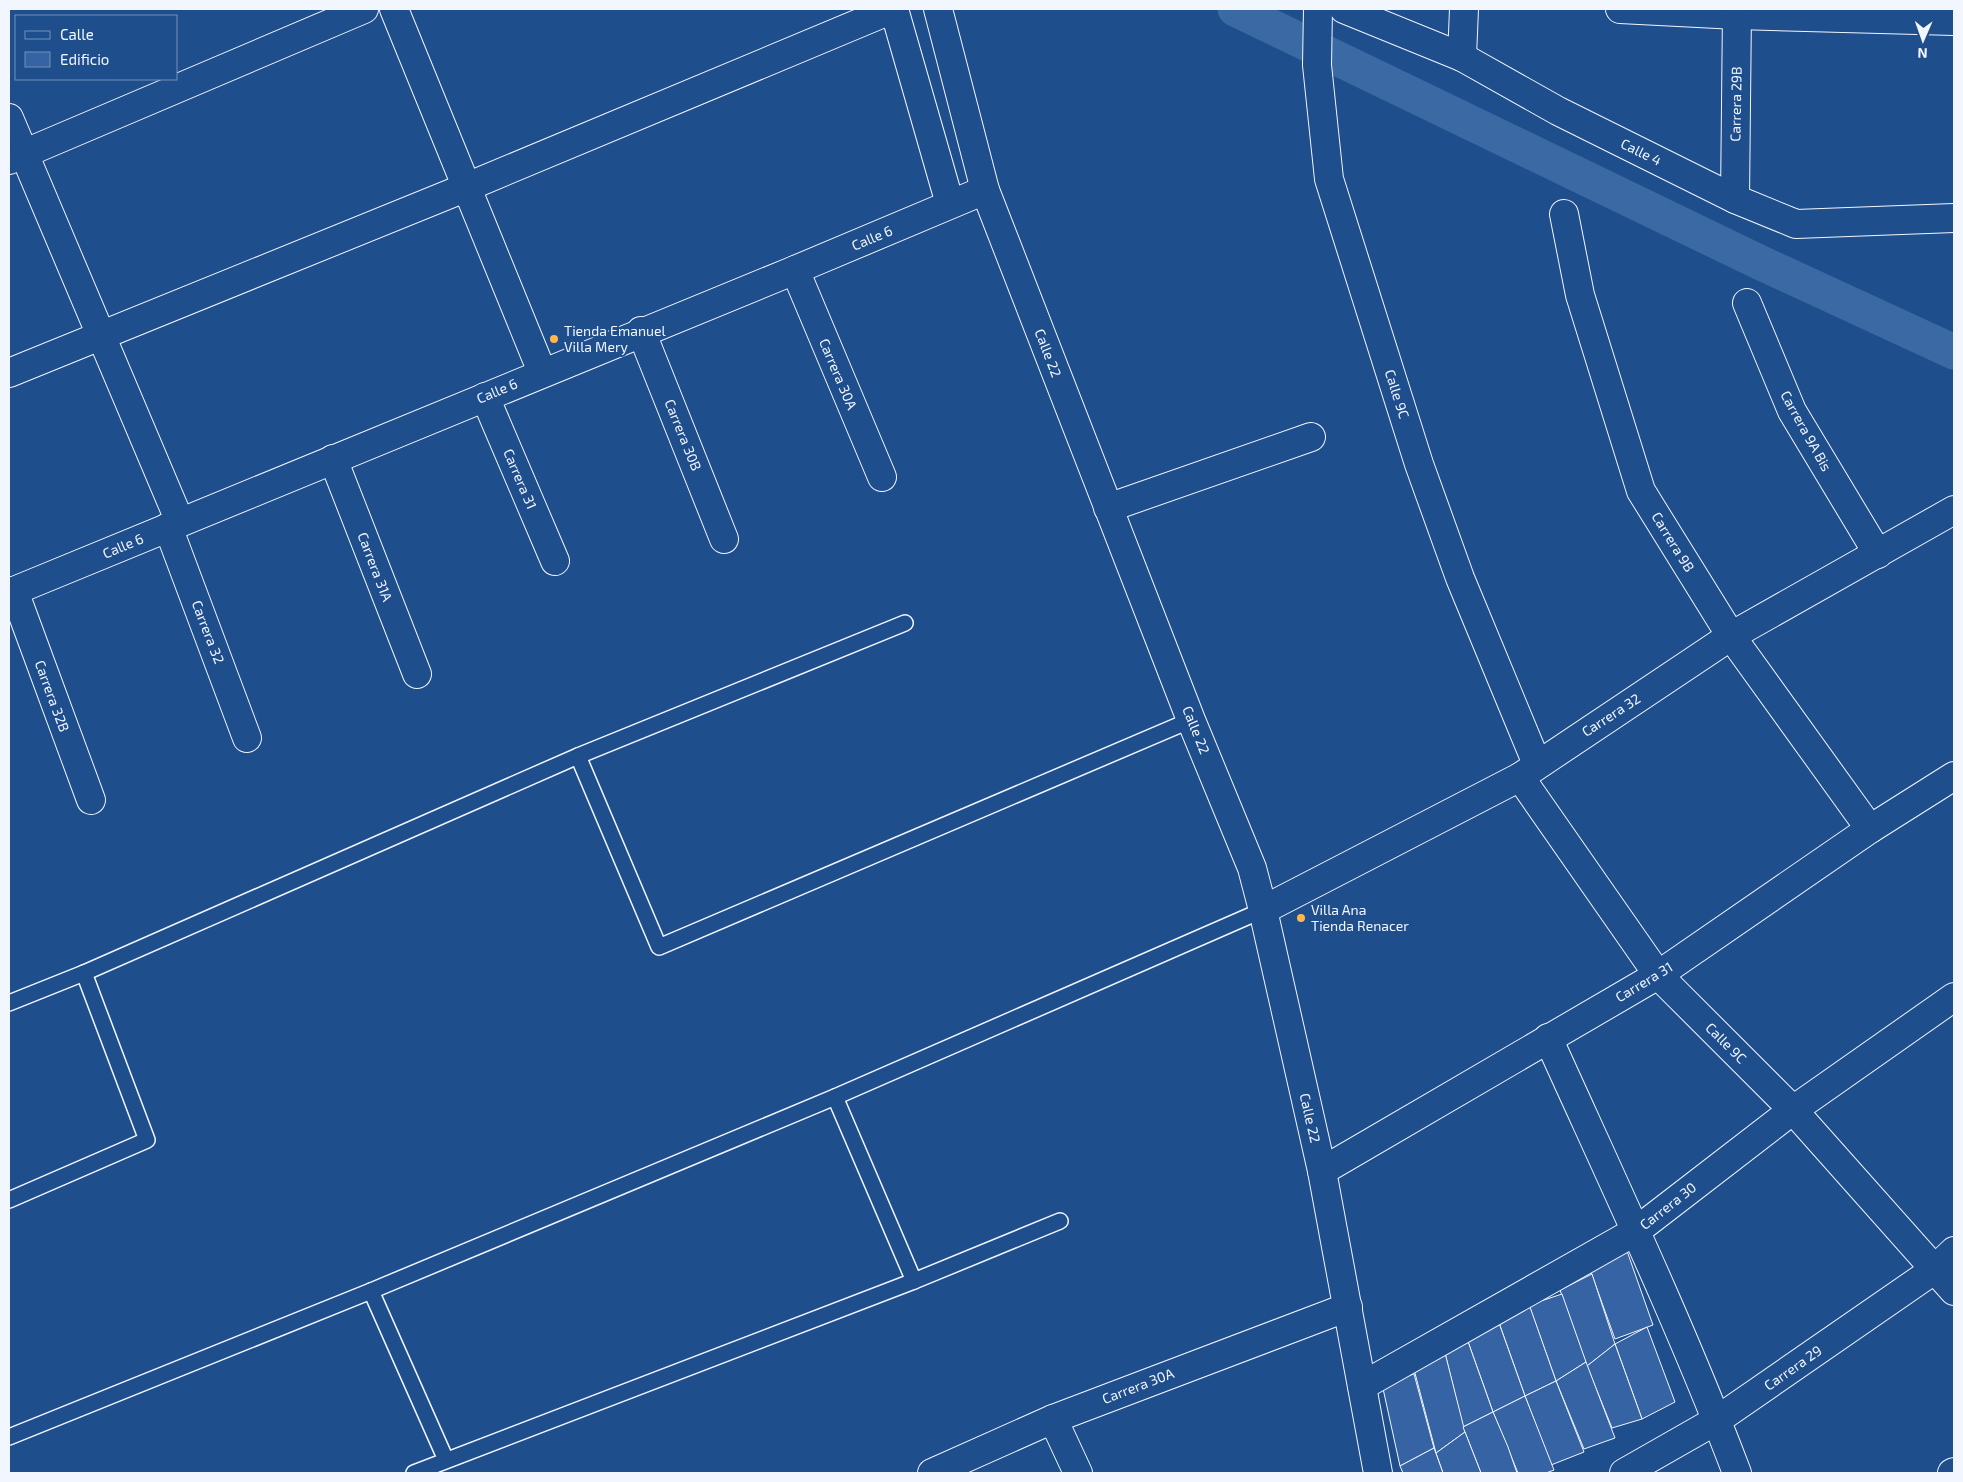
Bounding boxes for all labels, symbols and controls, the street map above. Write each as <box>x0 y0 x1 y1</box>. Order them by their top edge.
legend <box>15 15 178 80</box>
north arrow <box>1898 15 1948 65</box>
text: Calle <box>60 25 94 43</box>
text: N <box>1917 45 1928 62</box>
text: Edificio <box>60 50 109 68</box>
street label: Carrera 29B <box>1726 66 1745 142</box>
street label: Calle 4 <box>1618 134 1664 169</box>
street label: Calle 6 <box>849 221 895 254</box>
place label: Tienda Emanuel Villa Mery <box>564 322 667 355</box>
street label: Calle 22 <box>1032 326 1065 379</box>
marker: Tienda Emanuel Villa Mery <box>548 333 560 345</box>
street label: Carrera 30A <box>816 336 861 412</box>
street label: Calle 9C <box>1382 367 1413 421</box>
street label: Calle 6 <box>474 374 520 407</box>
street label: Carrera 9A Bis <box>1777 388 1836 474</box>
street label: Carrera 30B <box>661 397 705 473</box>
street label: Carrera 31 <box>500 446 541 512</box>
street label: Carrera 9B <box>1648 509 1698 575</box>
street label: Calle 6 <box>100 529 146 562</box>
street label: Carrera 31A <box>355 530 397 604</box>
street label: Carrera 32 <box>189 598 228 666</box>
street label: Carrera 32B <box>32 658 73 734</box>
street label: Carrera 32 <box>1578 689 1643 740</box>
street label: Calle 22 <box>1179 703 1214 756</box>
place label: Villa Ana Tienda Renacer <box>1311 901 1409 934</box>
marker: Villa Ana Tienda Renacer <box>1295 912 1307 924</box>
street label: Carrera 31 <box>1612 958 1676 1005</box>
street label: Calle 9C <box>1702 1019 1750 1067</box>
street label: Calle 22 <box>1297 1091 1324 1144</box>
street label: Carrera 30 <box>1636 1178 1699 1233</box>
street label: Carrera 29 <box>1761 1342 1825 1394</box>
street label: Carrera 30A <box>1099 1364 1176 1407</box>

